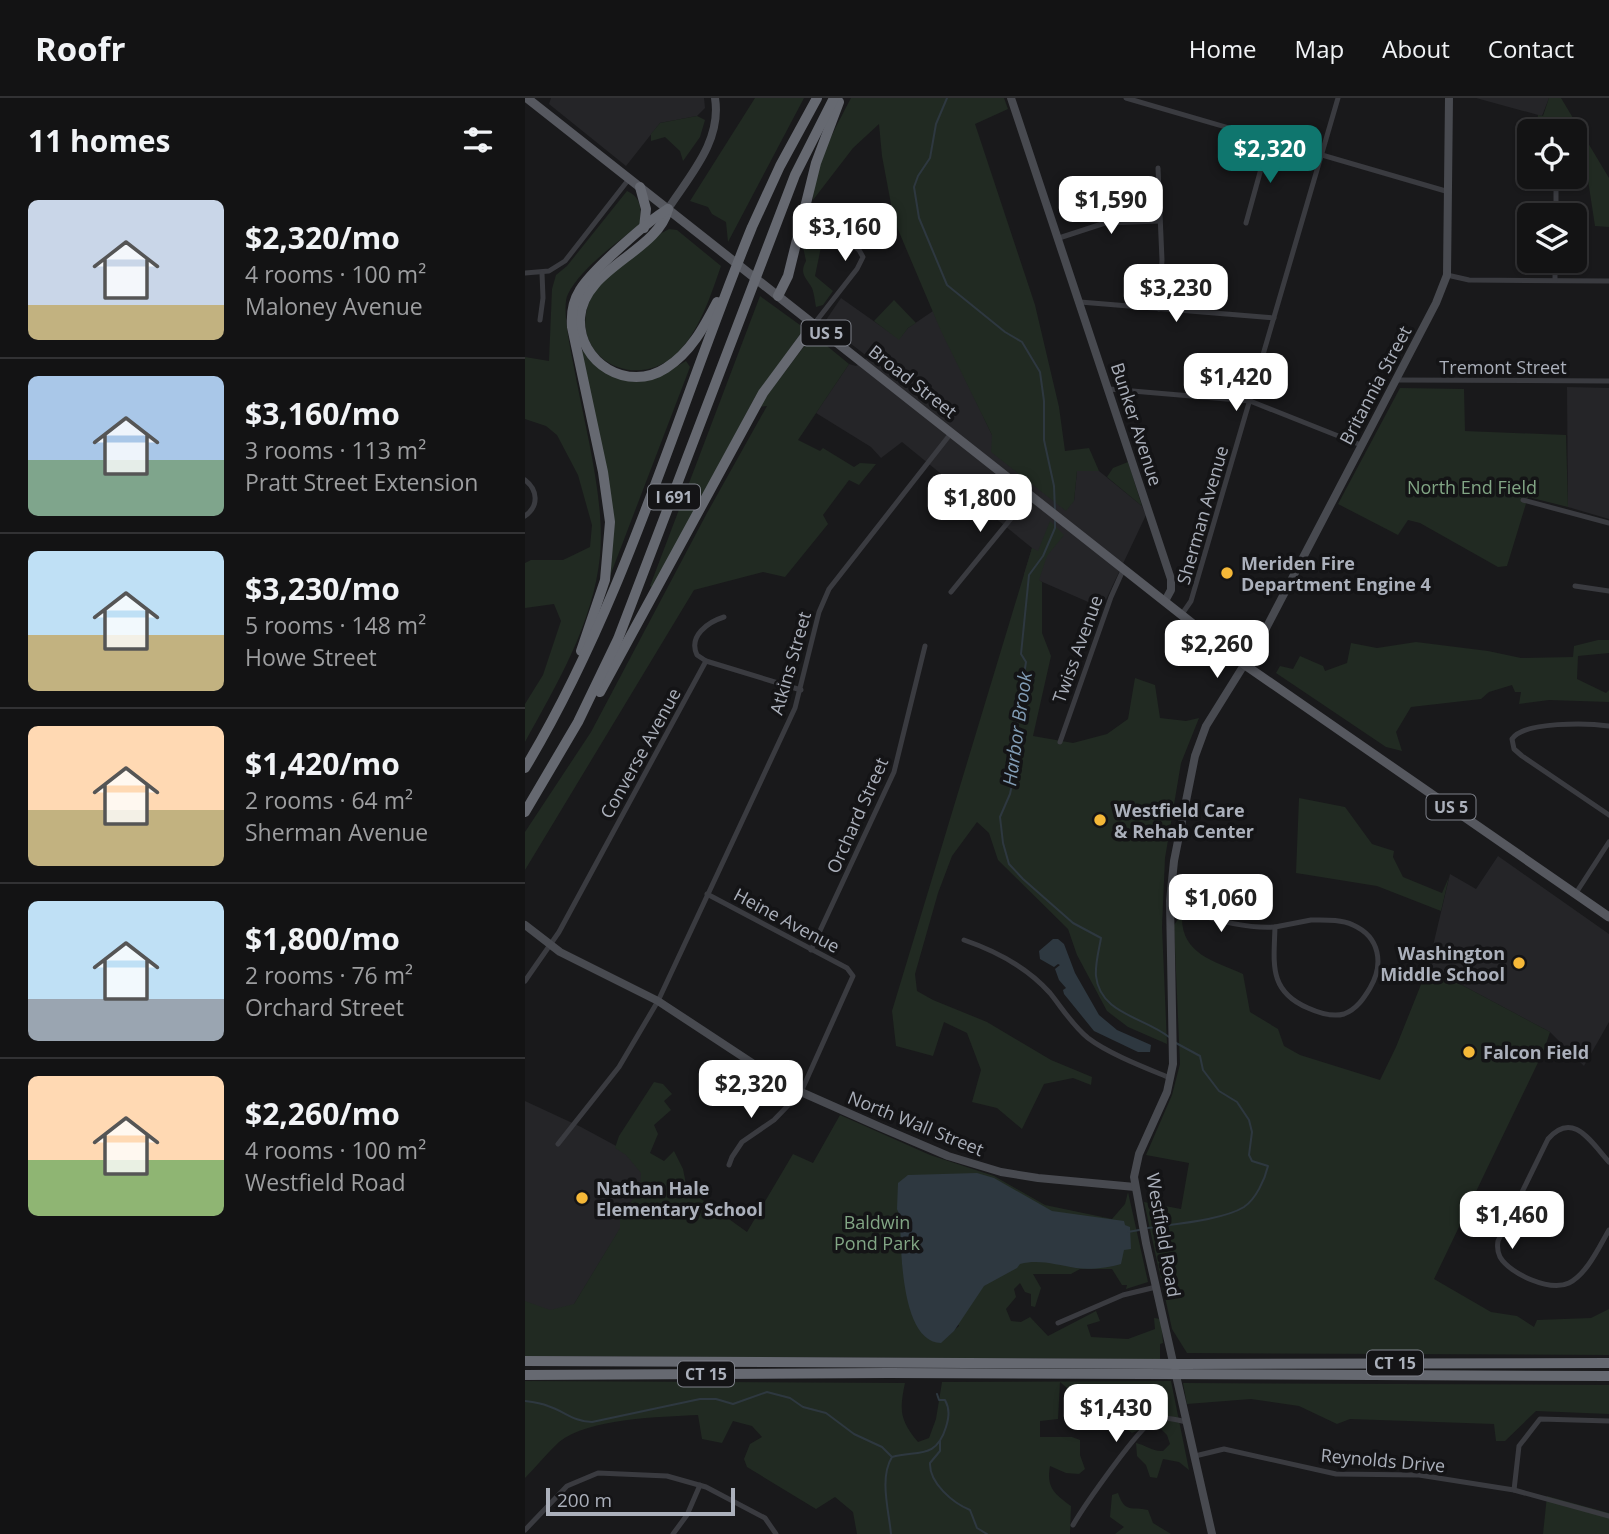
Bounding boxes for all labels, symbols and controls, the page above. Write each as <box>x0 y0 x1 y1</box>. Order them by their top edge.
text: Roofr <box>35 26 125 71</box>
text: Home <box>1189 32 1257 65</box>
text: Map <box>1295 32 1344 65</box>
text: About <box>1382 32 1450 65</box>
text: Contact <box>1488 32 1574 65</box>
map controls <box>1517 119 1587 273</box>
button: locate <box>1517 119 1587 189</box>
text: 11 homes <box>28 120 171 161</box>
icon: filters <box>459 121 497 159</box>
pin: $2,320 <box>1213 126 1327 185</box>
text: $2,320 <box>1234 132 1306 164</box>
pin: $1,590 <box>1054 176 1168 236</box>
text: $1,590 <box>1075 183 1147 215</box>
button: layers <box>1517 203 1587 273</box>
pin: $3,160 <box>788 204 902 263</box>
text: $3,160 <box>809 210 881 242</box>
text: $2,320/mo <box>245 217 400 258</box>
icon: home <box>84 228 168 312</box>
text: 4 rooms · 100 m² <box>245 258 426 290</box>
pin: $3,230 <box>1119 264 1233 324</box>
text: $3,230 <box>1140 271 1212 303</box>
text: Maloney Avenue <box>245 290 423 322</box>
road number: US 5 <box>801 320 851 345</box>
street label: Britannia Street <box>1334 321 1416 449</box>
street label: Broad Street <box>864 339 962 423</box>
pin: $1,420 <box>1179 354 1293 413</box>
street label: Tremont Street <box>1439 355 1567 379</box>
street label: Bunker Avenue <box>1106 359 1168 489</box>
text: $1,420 <box>1200 360 1272 392</box>
text: $3,160/mo <box>245 393 400 434</box>
icon: home <box>84 404 168 488</box>
text: 3 rooms · 113 m² <box>245 434 426 466</box>
street label: Sherman Avenue <box>1171 443 1233 587</box>
text: Pratt Street Extension <box>245 466 478 498</box>
pin: $1,800 <box>923 474 1037 534</box>
park label: North End Field <box>1407 475 1537 499</box>
text: $1,800 <box>944 481 1016 513</box>
road number: I 691 <box>648 484 700 510</box>
place label: Meriden Fire Department Engine 4 <box>1241 551 1431 596</box>
marker: Meriden Fire Department Engine 4 <box>1219 565 1235 581</box>
text: $3,230/mo <box>245 568 400 609</box>
icon: home <box>84 579 168 663</box>
street label: Twiss Avenue <box>1046 592 1108 706</box>
text: 5 rooms · 148 m² <box>245 609 426 641</box>
street label: Atkins Street <box>764 609 816 717</box>
pin: $2,260 <box>1160 620 1274 680</box>
text: $2,260 <box>1181 627 1253 659</box>
text: Howe Street <box>245 641 377 673</box>
water label: Harbor Brook <box>996 670 1038 788</box>
street label: Converse Avenue <box>594 683 686 823</box>
text: $1,420/mo <box>245 743 400 784</box>
street label: Orchard Street <box>821 753 893 877</box>
icon: home <box>84 754 168 838</box>
text: 2 rooms · 64 m² <box>245 784 413 816</box>
road number: US 5 <box>1427 794 1475 820</box>
place label: Westfield Care & Rehab Center <box>1114 798 1254 843</box>
marker: Westfield Care & Rehab Center <box>1092 812 1108 828</box>
text: Sherman Avenue <box>245 816 428 848</box>
pin: $1,060 <box>1164 874 1278 934</box>
text: $1,060 <box>1185 881 1257 913</box>
street label: Heine Avenue <box>730 882 844 958</box>
text: $1,800/mo <box>245 918 400 959</box>
icon: home <box>84 929 168 1013</box>
place label: Washington Middle School <box>1380 941 1505 986</box>
marker: Washington Middle School <box>1511 955 1527 971</box>
text: 2 rooms · 76 m² <box>245 959 413 991</box>
text: Orchard Street <box>245 991 404 1023</box>
place label: Falcon Field <box>1483 1040 1589 1064</box>
marker: Falcon Field <box>1461 1044 1477 1060</box>
pin: $2,320 <box>694 1060 808 1120</box>
text: $2,320 <box>715 1067 787 1099</box>
street label: North Wall Street <box>845 1085 987 1161</box>
text: $2,260/mo <box>245 1093 400 1134</box>
icon: home <box>84 1104 168 1188</box>
text: 4 rooms · 100 m² <box>245 1134 426 1166</box>
text: Westfield Road <box>245 1166 406 1198</box>
street label: Westfield Road <box>1141 1171 1187 1299</box>
place label: Nathan Hale Elementary School <box>596 1176 763 1221</box>
marker: Nathan Hale Elementary School <box>574 1190 590 1206</box>
pin: $1,460 <box>1455 1192 1569 1251</box>
text: $1,460 <box>1476 1198 1548 1230</box>
park label: Baldwin Pond Park <box>834 1210 921 1255</box>
road number: CT 15 <box>1367 1350 1423 1376</box>
road number: CT 15 <box>678 1362 734 1386</box>
pin: $1,430 <box>1059 1384 1173 1444</box>
text: $1,430 <box>1080 1391 1152 1423</box>
street label: Reynolds Drive <box>1320 1443 1446 1477</box>
scale bar <box>546 1485 735 1517</box>
text: 200 m <box>557 1487 612 1513</box>

